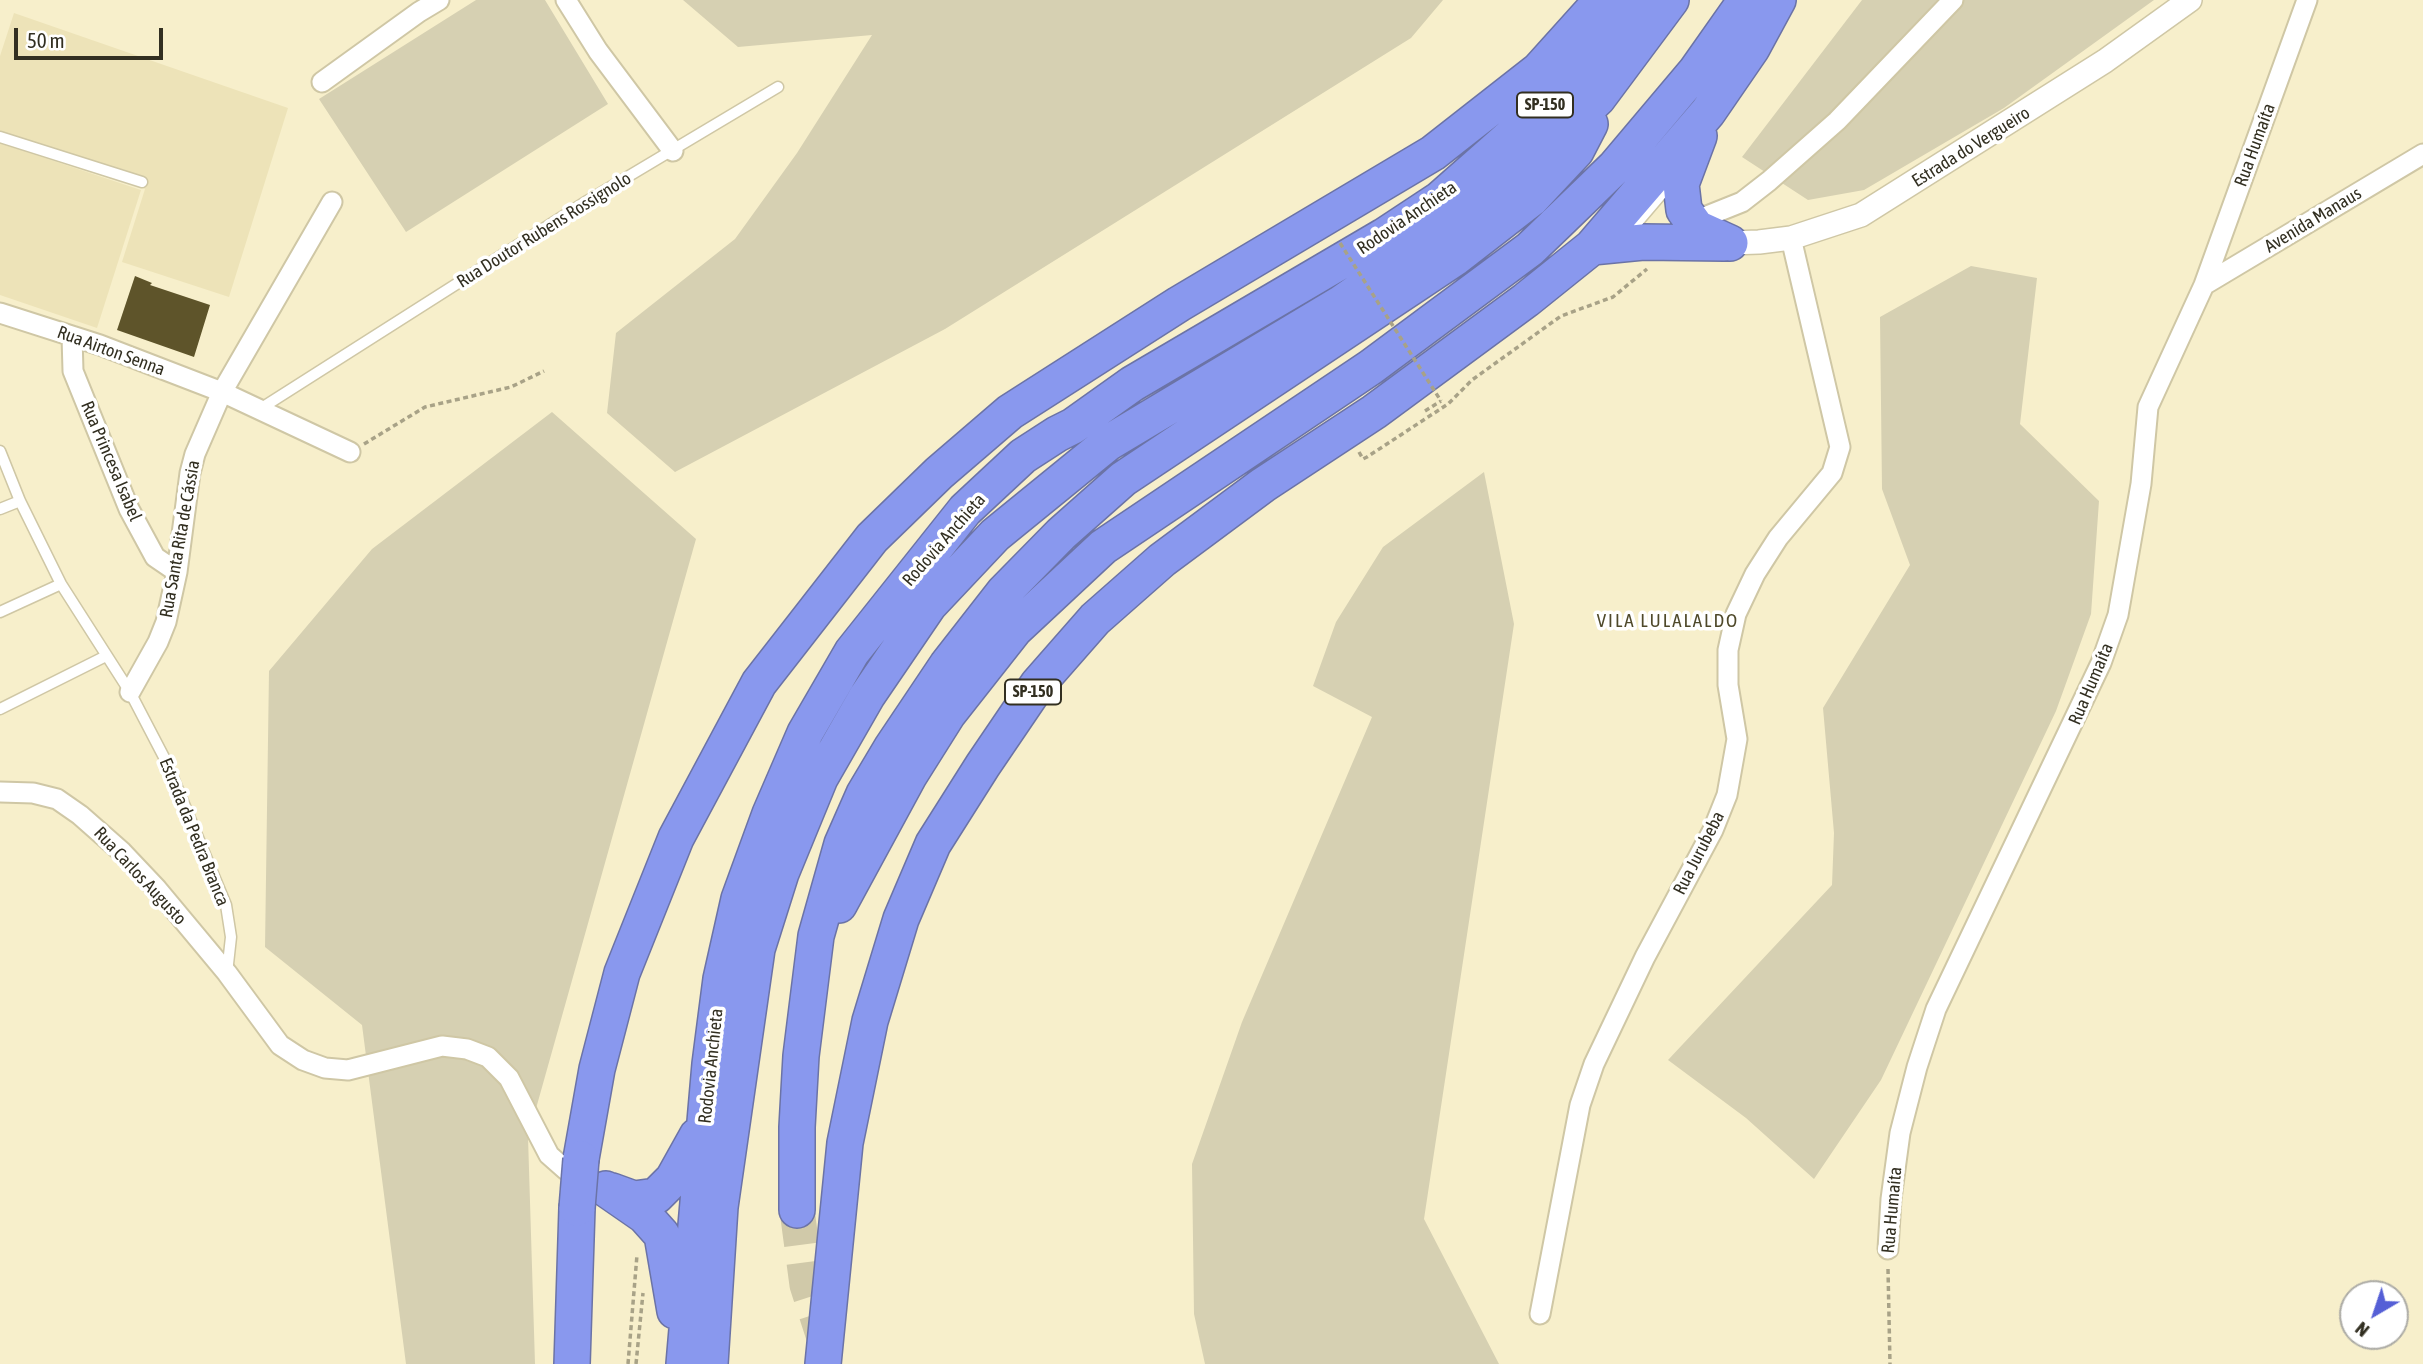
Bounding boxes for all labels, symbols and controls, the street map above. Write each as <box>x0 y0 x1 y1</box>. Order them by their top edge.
scale bar <box>18 14 166 58</box>
text: 50 m <box>27 28 65 52</box>
road number: SP-150 <box>1517 92 1573 118</box>
street label: Rua Humaíta <box>2230 101 2280 189</box>
street label: Estrada do Vergueiro <box>1908 102 2034 192</box>
street label: Rua Doutor Rubens Rossignolo <box>453 168 635 292</box>
street label: Rodovia Anchieta <box>1353 177 1461 259</box>
street label: Avenida Manaus <box>2261 183 2365 257</box>
street label: Rua Airton Senna <box>54 322 168 380</box>
street label: Rua Princesa Isabel <box>76 398 146 524</box>
street label: Rua Santa Rita de Cássia <box>156 459 204 619</box>
street label: Rodovia Anchieta <box>898 489 990 591</box>
district label: VILA LULALALDO <box>1599 610 1737 632</box>
street label: Rua Humaíta <box>2064 640 2118 728</box>
road number: SP-150 <box>1005 680 1061 705</box>
street label: Estrada da Pedra Branca <box>154 755 234 909</box>
street label: Rua Jurubeba <box>1669 808 1729 898</box>
street label: Rua Carlos Augusto <box>89 823 191 929</box>
street label: Rodovia Anchieta <box>694 1007 728 1125</box>
street label: Rua Humaíta <box>1877 1166 1907 1254</box>
north arrow <box>2339 1280 2409 1350</box>
text: N <box>2351 1318 2373 1342</box>

